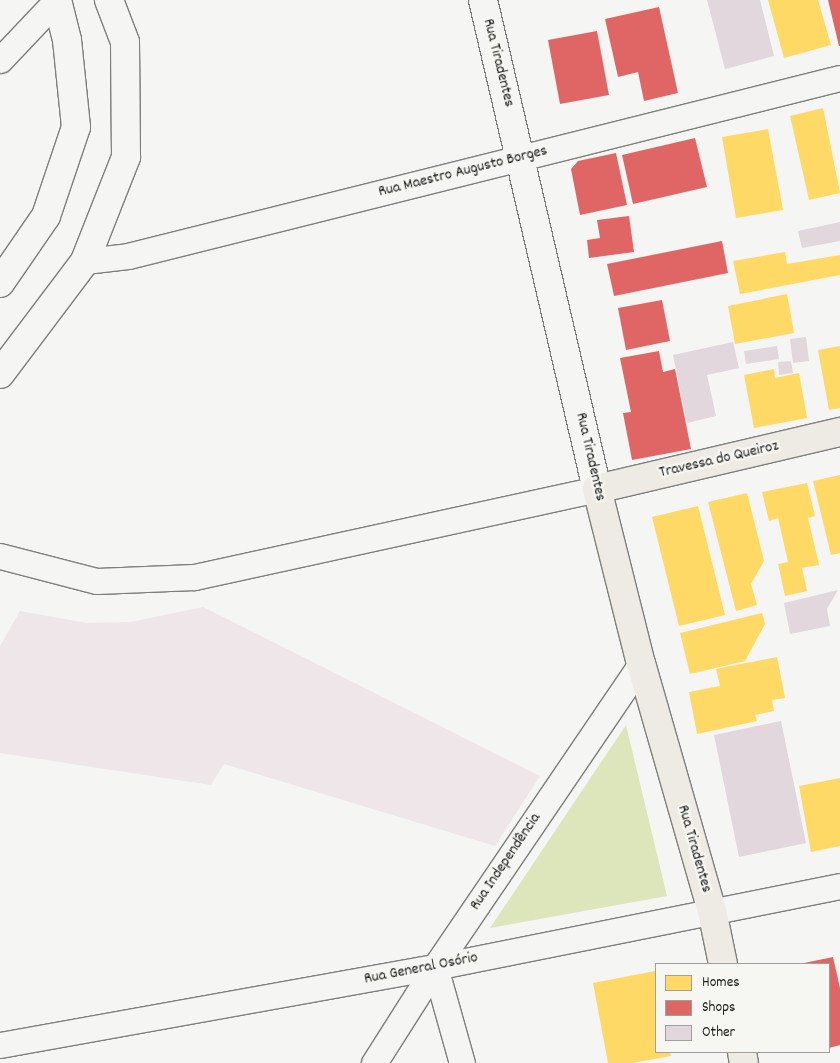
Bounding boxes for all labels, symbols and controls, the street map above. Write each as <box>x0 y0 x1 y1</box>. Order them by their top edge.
street label: Rua Tiradentes <box>478 17 518 109</box>
street label: Rua Maestro Augusto Borges <box>376 142 550 202</box>
street label: Rua Tiradentes <box>570 411 610 503</box>
street label: Travessa do Queiroz <box>657 437 781 483</box>
street label: Rua Tiradentes <box>672 803 716 895</box>
street label: Rua Independência <box>466 810 546 914</box>
street label: Rua General Osório <box>363 949 479 989</box>
legend <box>655 963 830 1053</box>
text: Homes <box>702 972 740 994</box>
text: Shops <box>702 997 735 1019</box>
text: Other <box>702 1022 735 1044</box>

